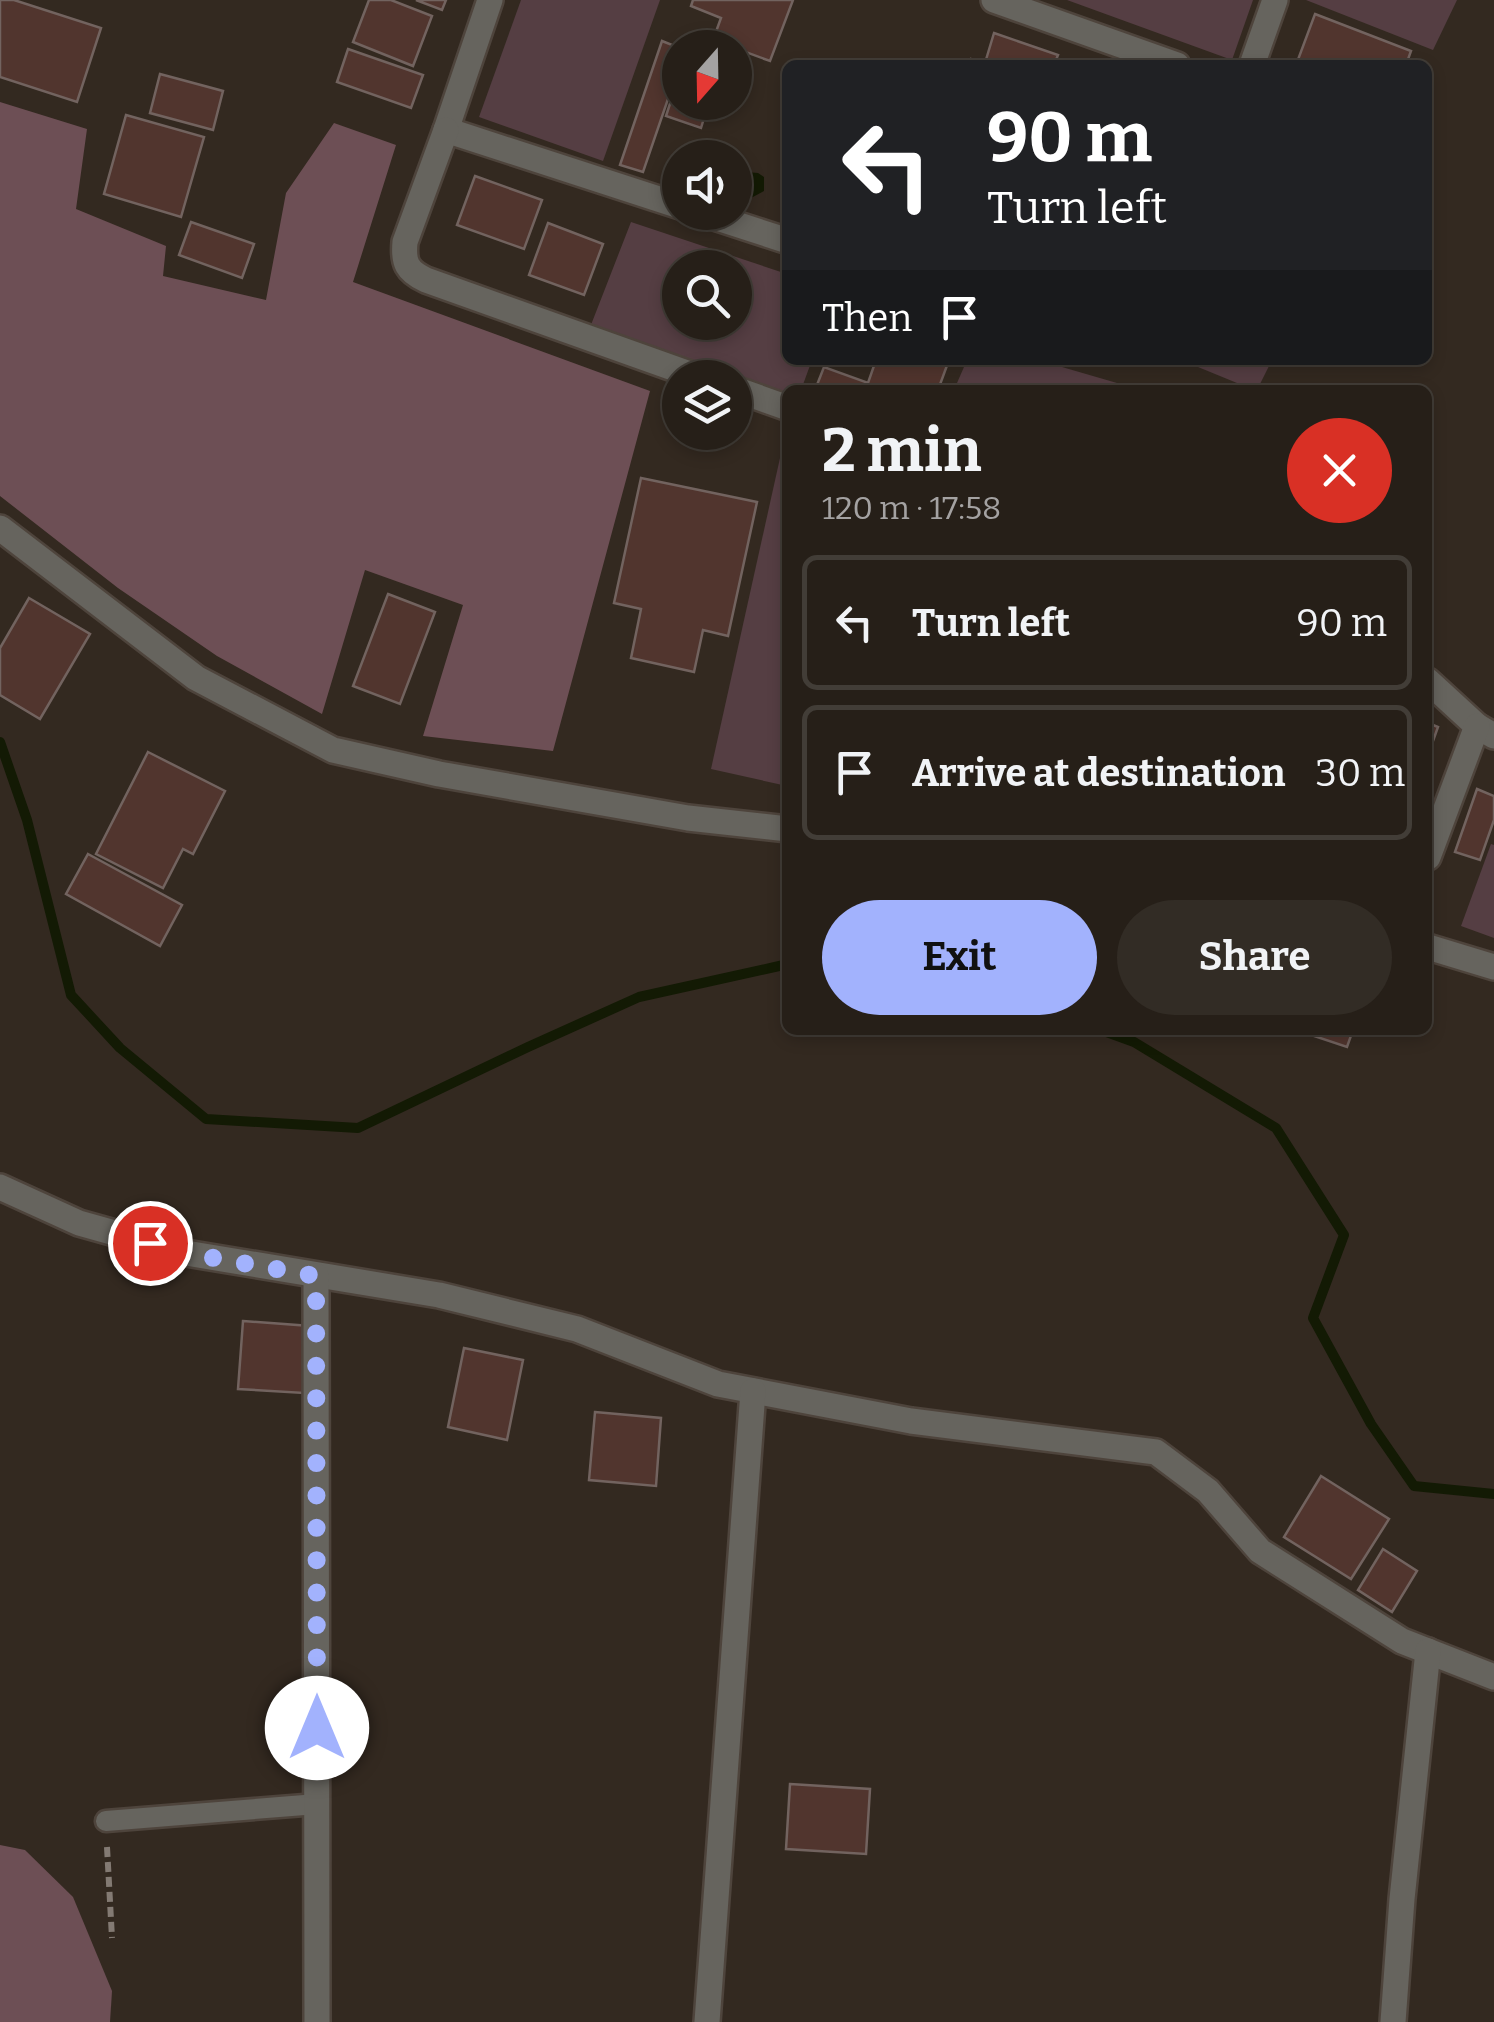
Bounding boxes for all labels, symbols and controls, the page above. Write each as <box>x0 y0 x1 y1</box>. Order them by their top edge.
north arrow <box>662 30 752 120</box>
map controls <box>662 30 752 450</box>
text: 90 m <box>987 96 1152 180</box>
icon: left <box>822 100 952 230</box>
button: sound <box>662 140 752 230</box>
text: Turn left <box>987 181 1167 235</box>
button: search <box>662 250 752 340</box>
icon: arrive <box>932 290 987 345</box>
text: Then <box>822 295 912 341</box>
button: layers <box>662 360 752 450</box>
text: 2 min <box>822 415 982 487</box>
button: close <box>1287 418 1392 523</box>
text: 120 m · 17:58 <box>822 489 1001 527</box>
icon: left <box>827 595 882 650</box>
text: Turn left <box>912 600 1070 646</box>
text: 90 m <box>1297 600 1387 646</box>
icon: arrive <box>827 745 882 800</box>
text: Arrive at destination <box>912 750 1285 796</box>
text: 30 m <box>1315 750 1405 796</box>
button: Exit <box>822 900 1097 1015</box>
button: Share <box>1117 900 1392 1015</box>
pin <box>108 1201 193 1286</box>
icon: arrive <box>123 1216 178 1271</box>
position arrow <box>265 1676 369 1780</box>

